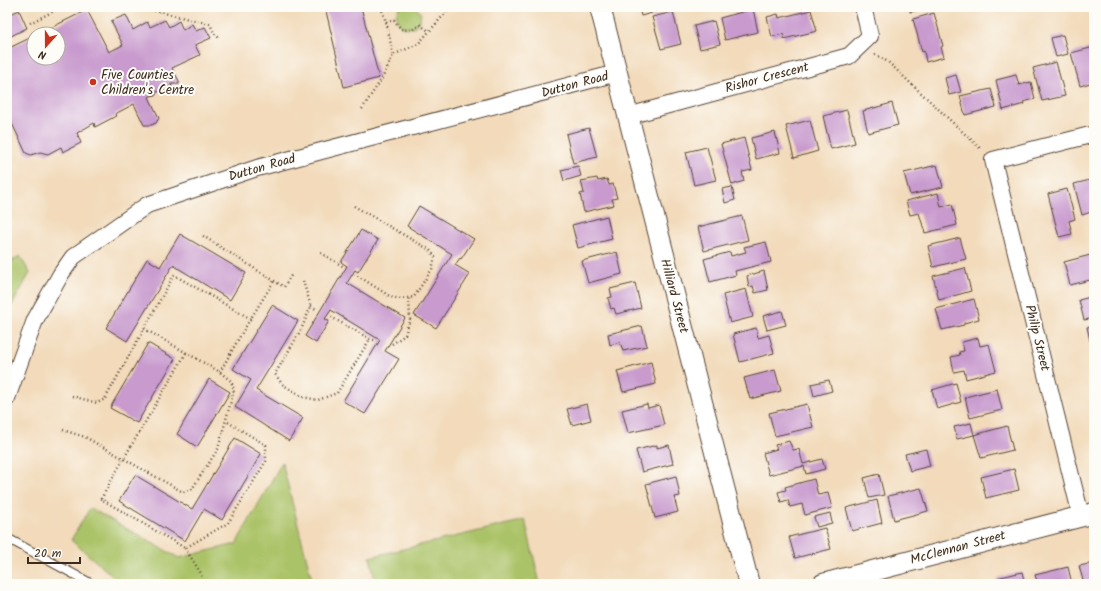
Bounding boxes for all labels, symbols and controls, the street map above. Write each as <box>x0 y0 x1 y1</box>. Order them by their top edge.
north arrow <box>26 26 66 66</box>
text: N <box>36 45 49 64</box>
street label: Rishor Crescent <box>723 57 812 99</box>
place label: Five Counties Children's Centre <box>101 65 194 101</box>
street label: Dutton Road <box>539 66 611 104</box>
marker: Five Counties Children's Centre <box>88 77 98 87</box>
street label: Dutton Road <box>226 148 298 188</box>
street label: Hilliard Street <box>654 256 694 337</box>
street label: Philip Street <box>1019 303 1056 374</box>
street label: McClennan Street <box>908 525 1009 571</box>
scale bar <box>28 539 80 565</box>
text: 20 m <box>34 544 62 563</box>

